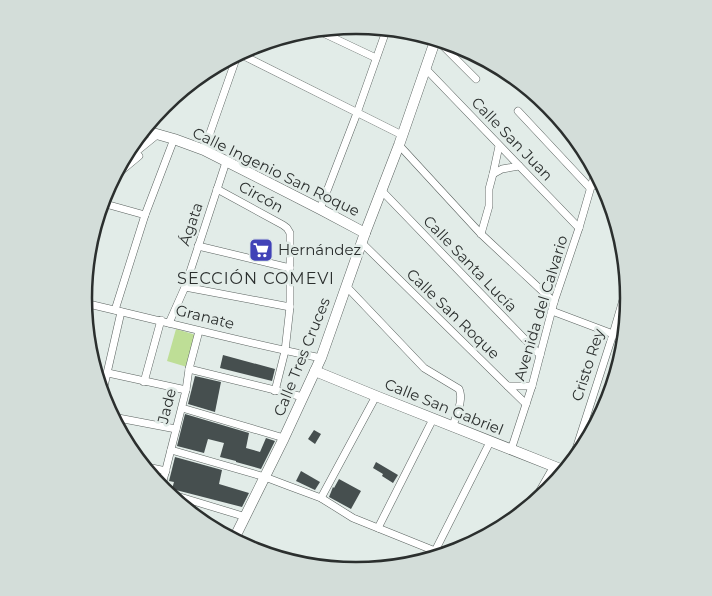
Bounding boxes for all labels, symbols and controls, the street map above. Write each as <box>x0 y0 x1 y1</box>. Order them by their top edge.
street label: Calle San Juan <box>468 93 557 185</box>
street label: Calle Ingenio San Roque <box>190 123 363 220</box>
street label: Circón <box>235 177 287 217</box>
street label: Ágata <box>174 200 207 248</box>
street label: Calle Santa Lucía <box>419 211 521 316</box>
street label: Avenida del Calvario <box>509 233 572 383</box>
supermarket icon: Hernández <box>248 237 274 263</box>
place label: Hernández <box>278 240 361 259</box>
street label: Calle San Roque <box>403 264 504 363</box>
district label: SECCIÓN COMEVI <box>177 269 335 288</box>
street label: Calle Tres Cruces <box>269 295 334 419</box>
street label: Granate <box>174 300 236 333</box>
street label: Cristo Rey <box>567 325 608 403</box>
street label: Calle San Gabriel <box>382 374 506 439</box>
street label: Jade <box>153 386 180 426</box>

